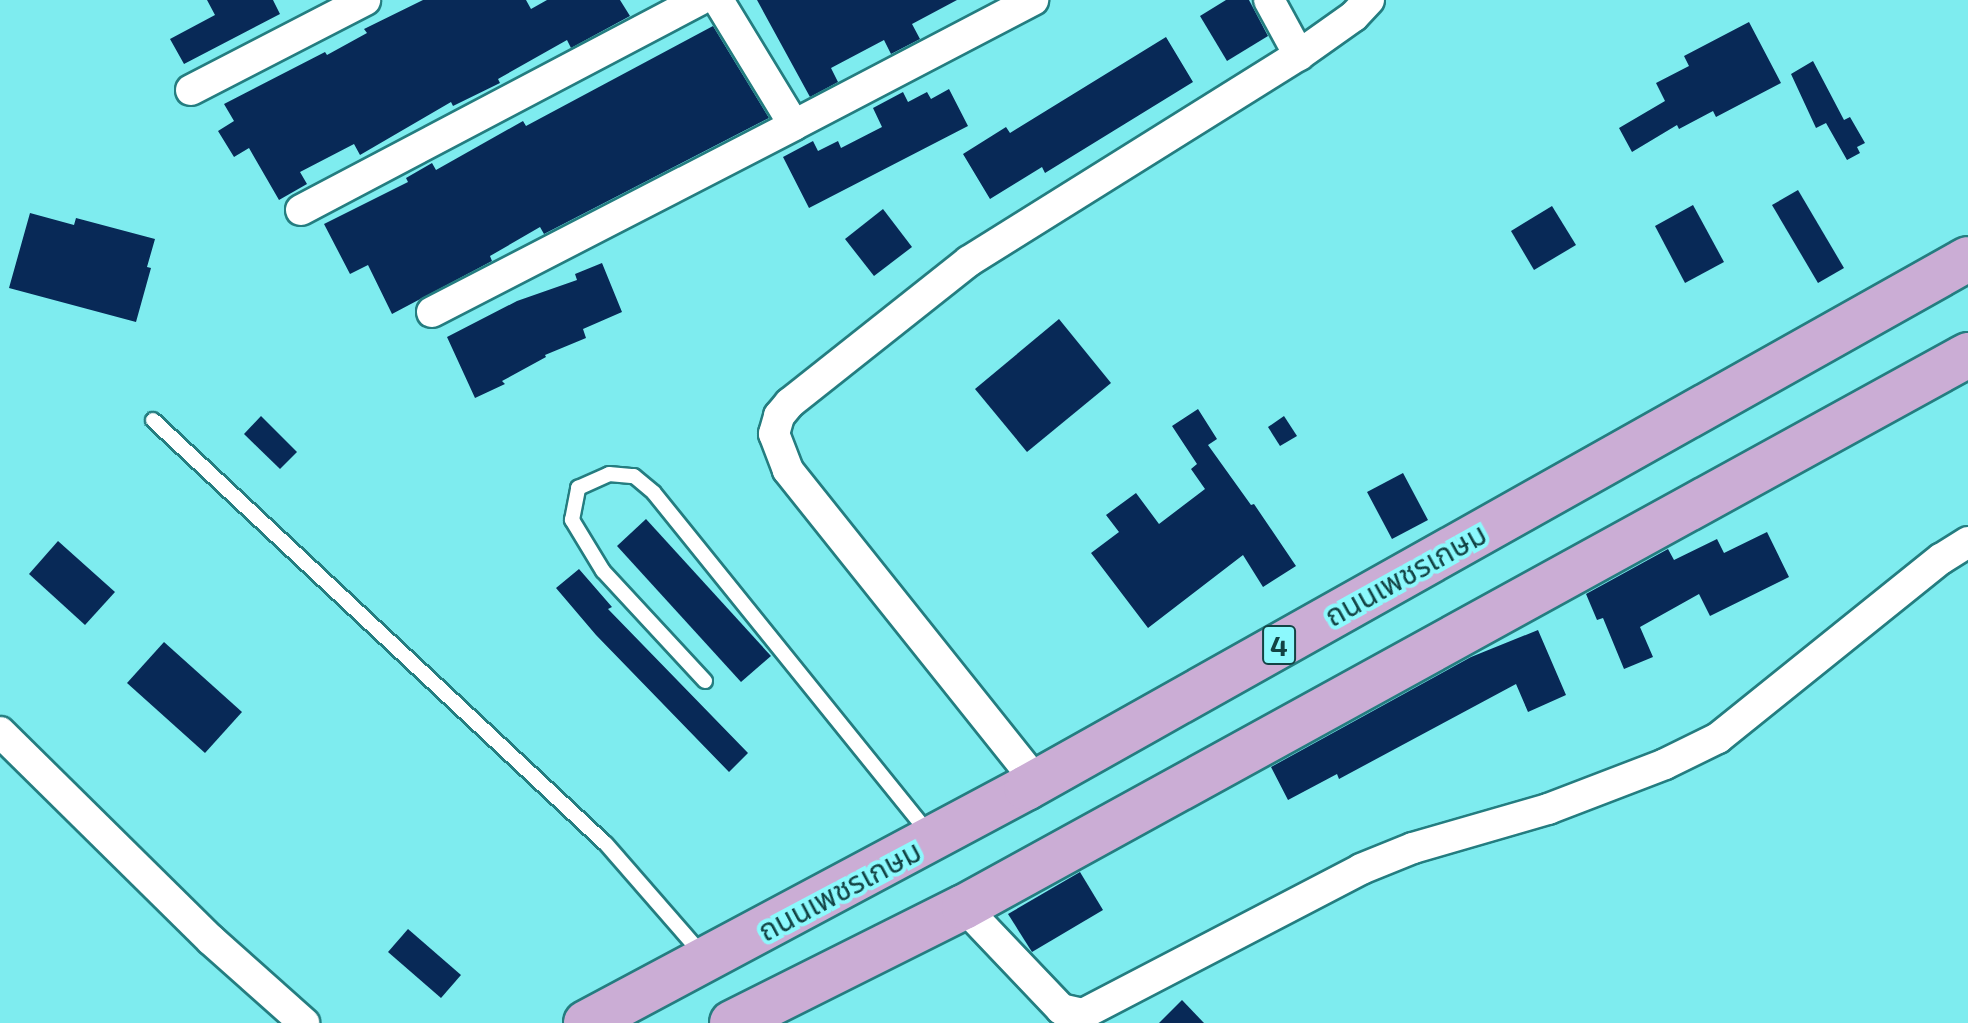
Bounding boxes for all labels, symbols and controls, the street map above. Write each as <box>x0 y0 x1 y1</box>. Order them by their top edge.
street label: ถนนเพชรเกษม <box>1318 515 1492 633</box>
road number: 4 <box>1261 621 1297 669</box>
street label: ถนนเพชรเกษม <box>751 832 927 948</box>

